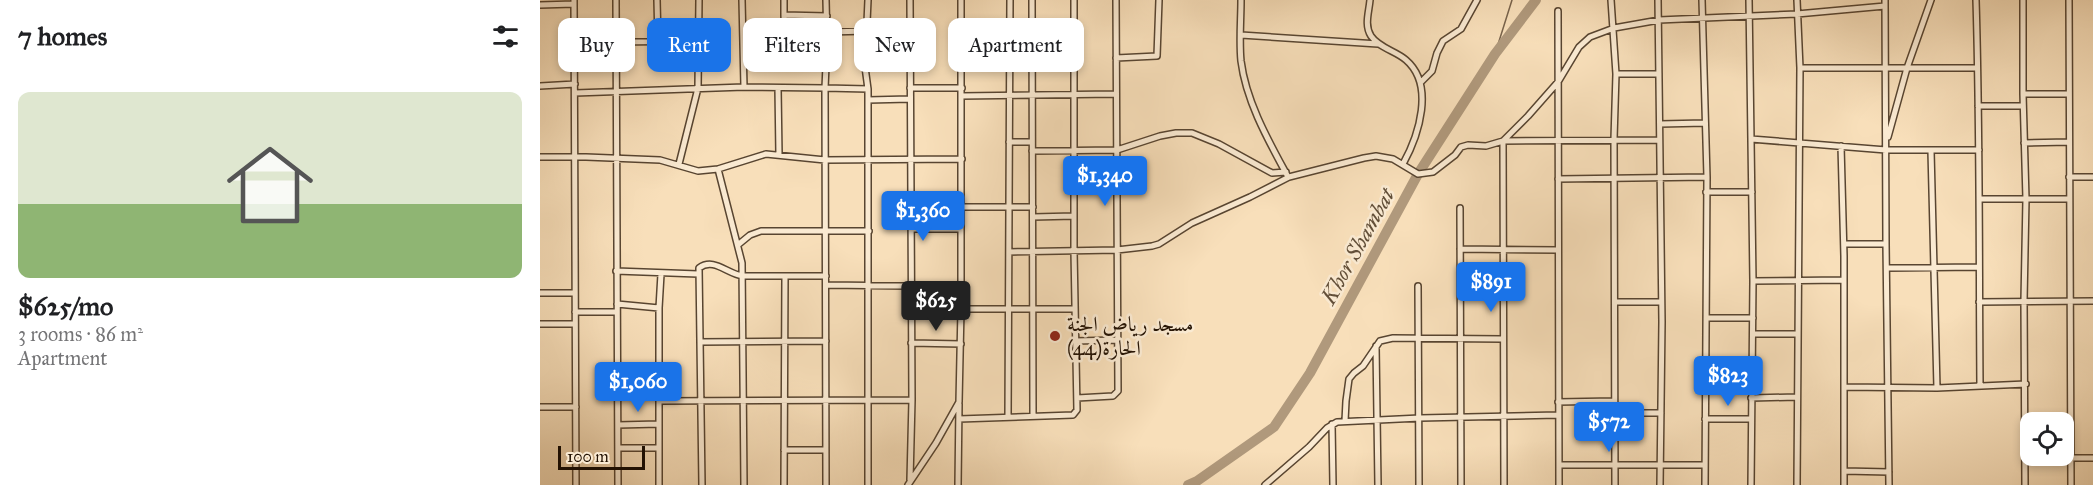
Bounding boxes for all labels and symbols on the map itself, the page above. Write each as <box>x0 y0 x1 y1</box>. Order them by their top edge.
pin: $1,340 <box>1056 156 1154 207</box>
water label: Khor Shambat <box>1314 183 1401 310</box>
pin: $1,360 <box>874 191 972 242</box>
pin: $891 <box>1455 262 1527 313</box>
pin: $625 <box>900 281 972 332</box>
place label: مسجد رياض الجنة الحارة(44) <box>1067 311 1193 361</box>
marker: مسجد رياض الجنة الحارة(44) <box>1048 329 1062 343</box>
pin: $823 <box>1692 356 1764 407</box>
pin: $1,060 <box>589 362 687 413</box>
pin: $572 <box>1573 402 1645 453</box>
scale bar <box>558 443 645 470</box>

